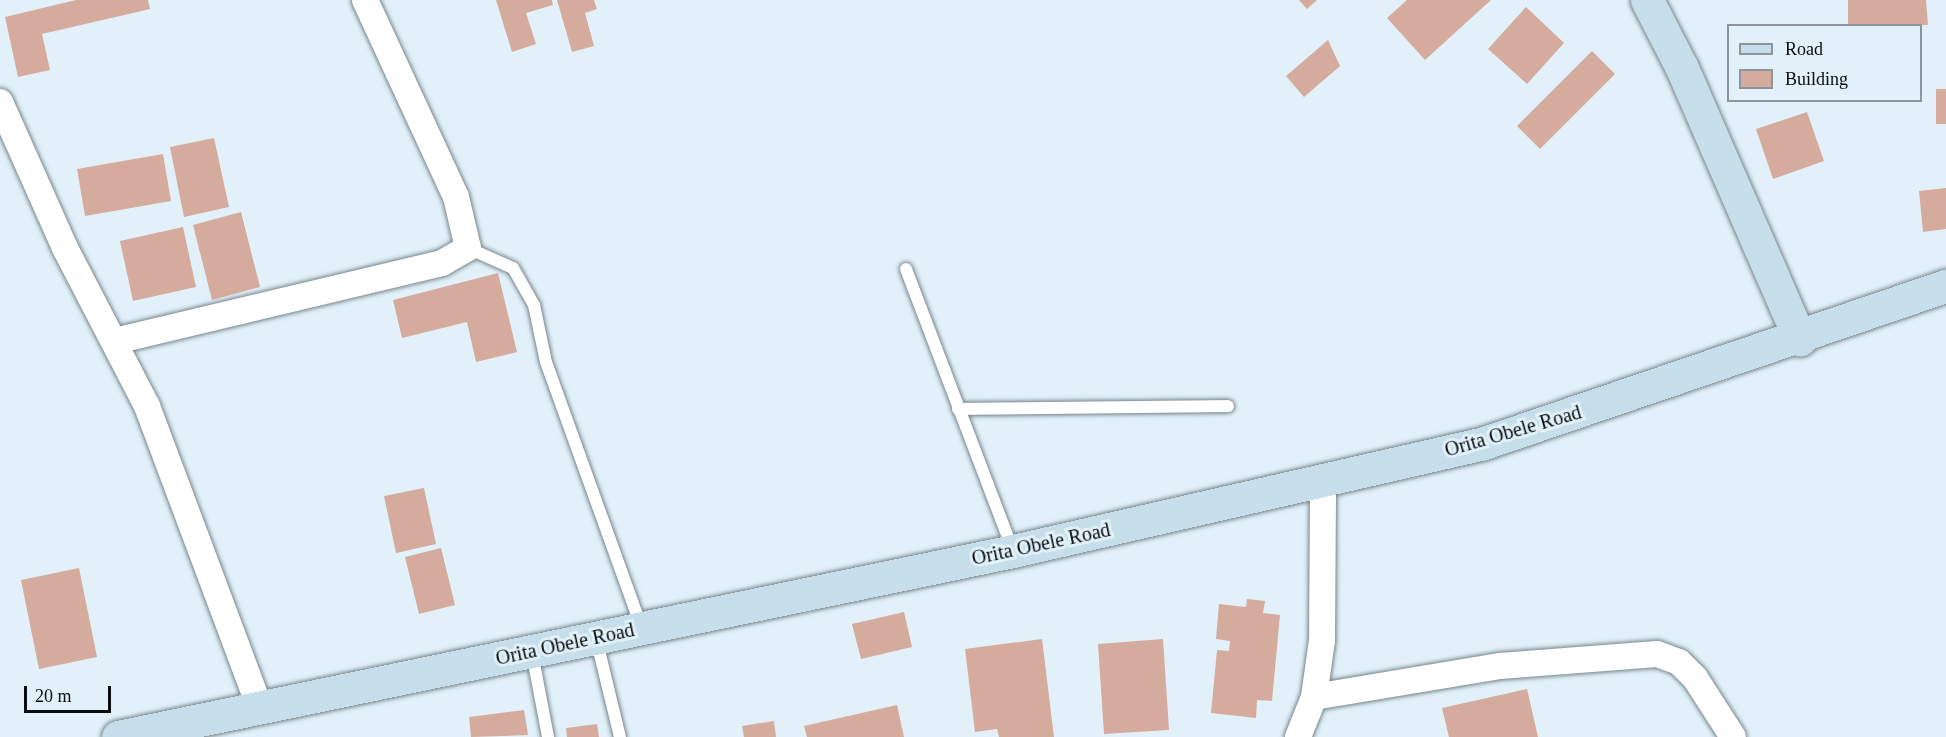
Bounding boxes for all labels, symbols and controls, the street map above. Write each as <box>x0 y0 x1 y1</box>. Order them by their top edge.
legend <box>1727 24 1922 102</box>
text: Road <box>1785 39 1823 59</box>
text: Building <box>1785 69 1848 89</box>
street label: Orita Obele Road <box>1442 400 1584 462</box>
street label: Orita Obele Road <box>970 518 1112 570</box>
street label: Orita Obele Road <box>494 618 636 670</box>
scale bar <box>27 674 114 712</box>
text: 20 m <box>35 686 72 706</box>

